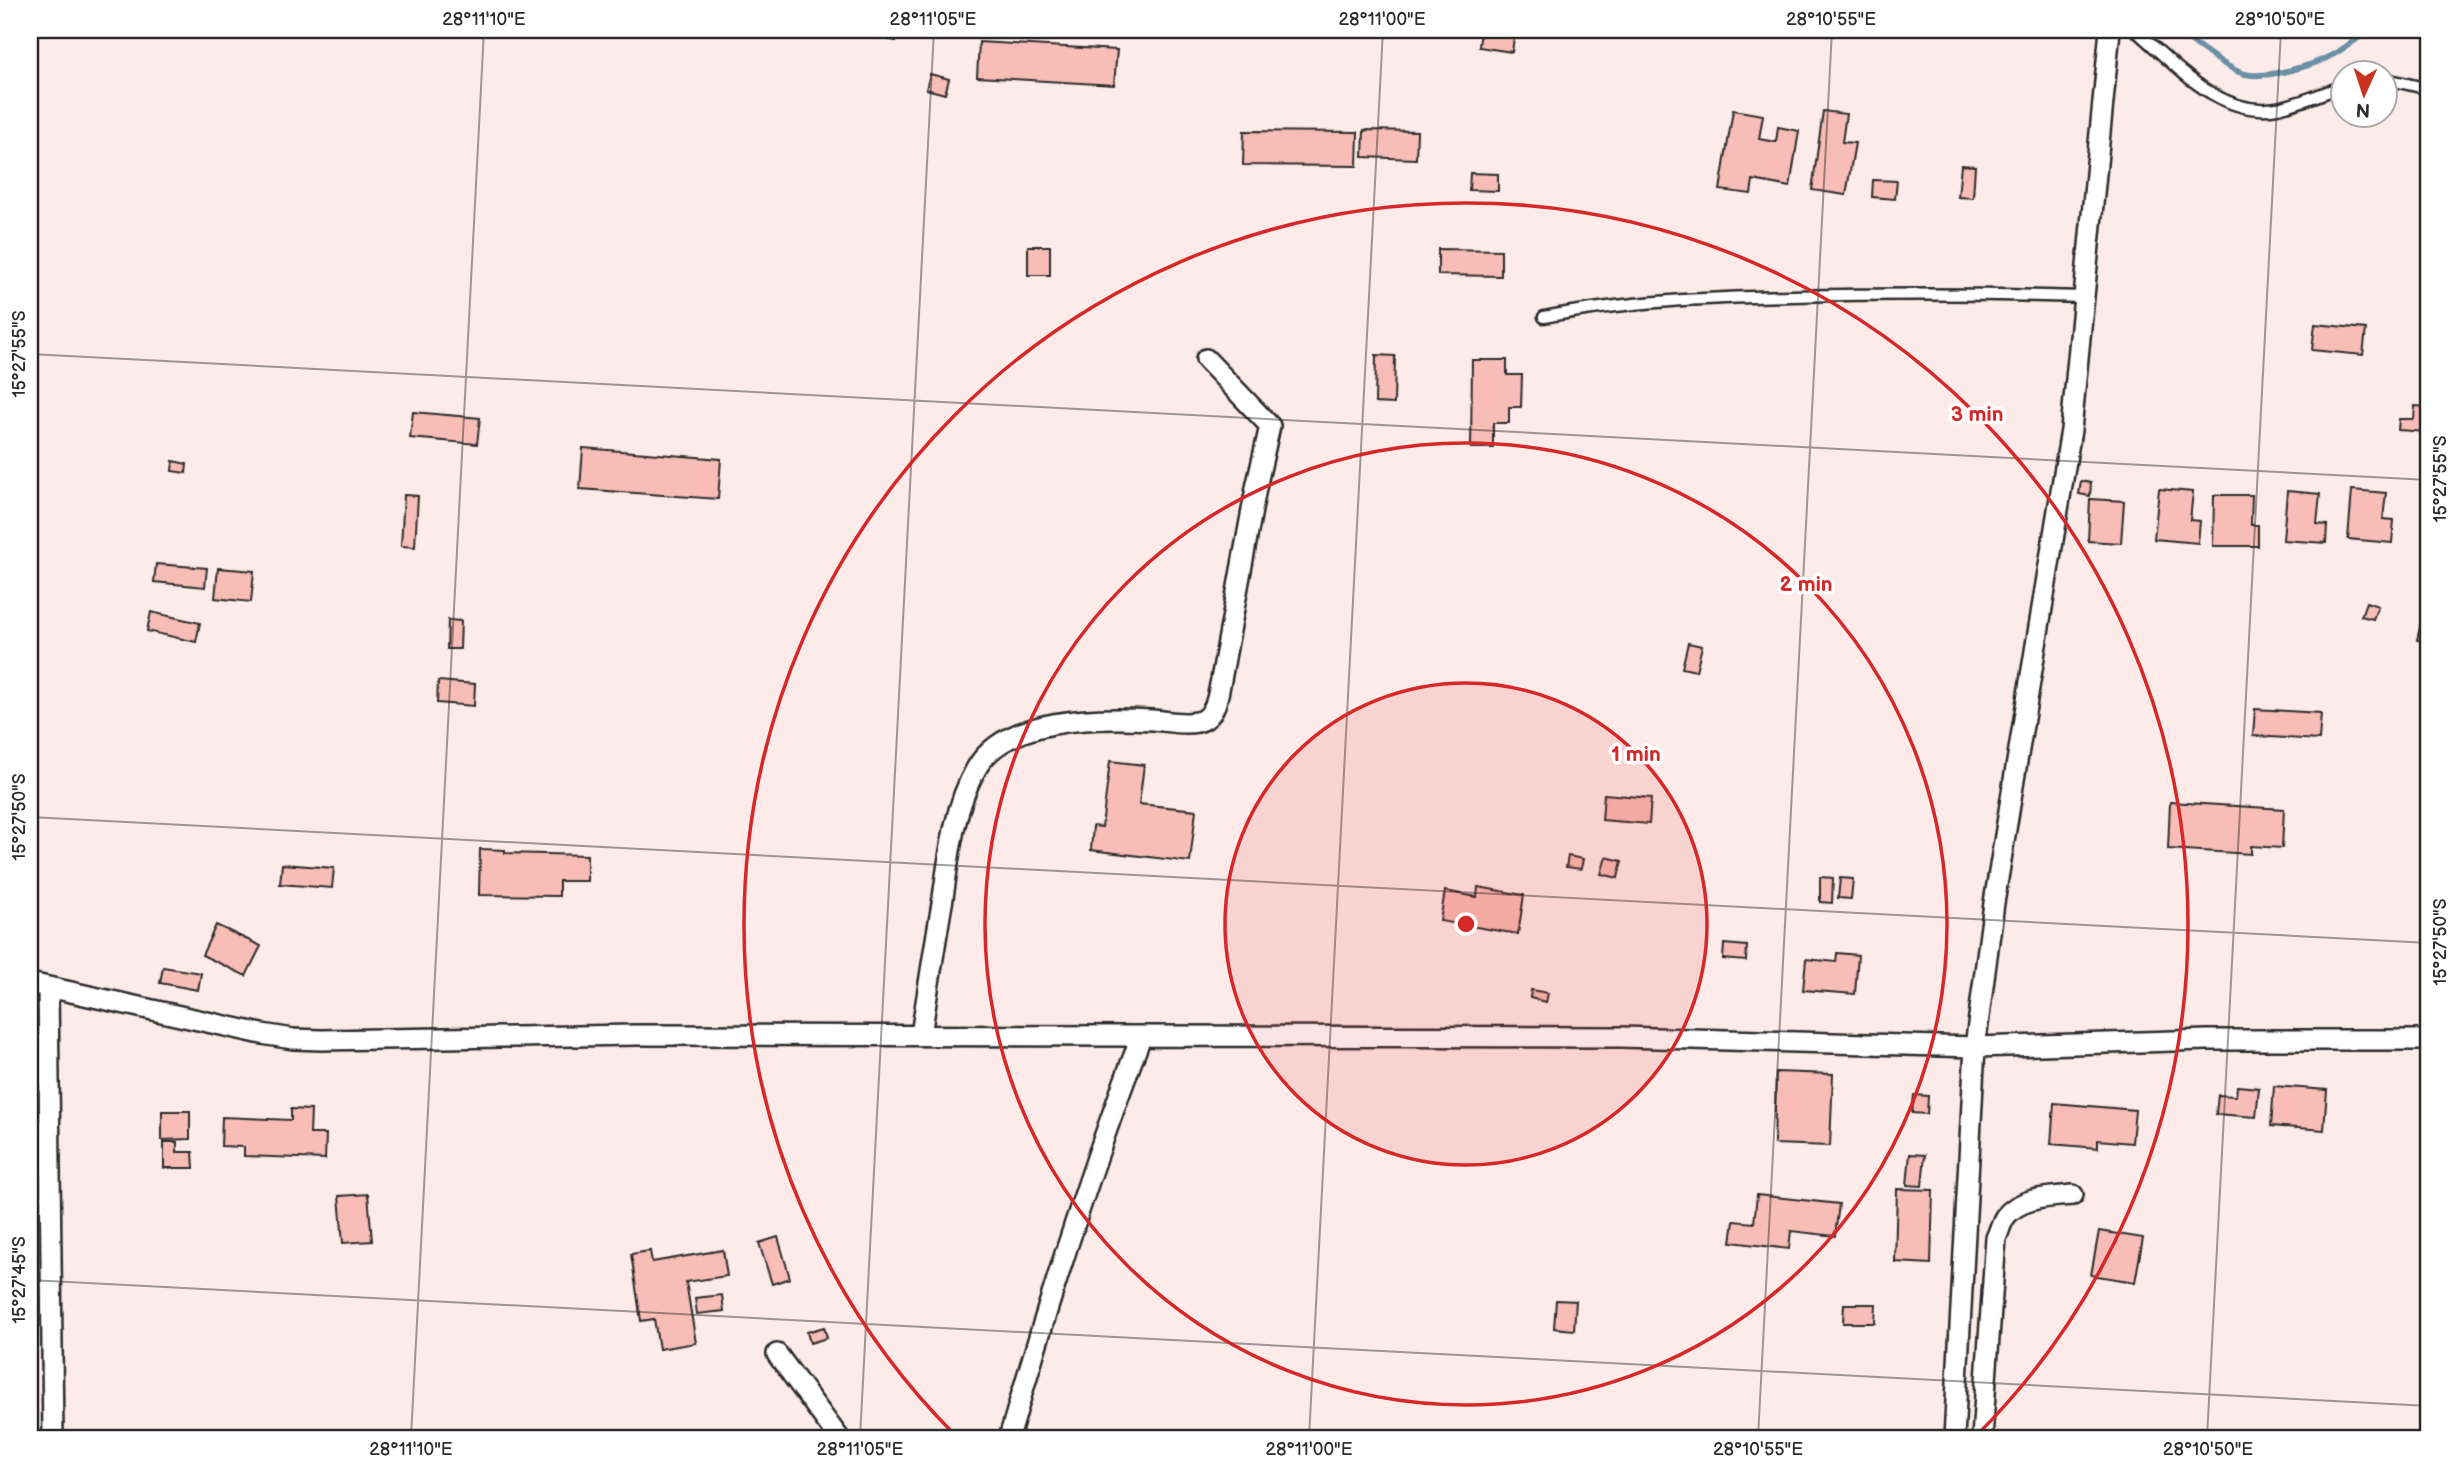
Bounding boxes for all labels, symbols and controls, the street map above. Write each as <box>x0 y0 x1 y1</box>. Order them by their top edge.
text: 28°11'10"E <box>442 9 526 30</box>
text: 28°11'05"E <box>890 9 977 30</box>
text: 28°11'00"E <box>1338 9 1426 30</box>
text: 28°10'55"E <box>1786 9 1876 30</box>
text: 28°10'50"E <box>2235 9 2325 30</box>
north arrow <box>2330 60 2400 130</box>
text: N <box>2355 98 2371 121</box>
text: 15°27'55"S <box>9 310 30 398</box>
text: 3 min <box>1951 402 2003 427</box>
text: 15°27'55"S <box>2430 435 2451 523</box>
text: 2 min <box>1779 572 1833 597</box>
text: 1 min <box>1611 742 1661 767</box>
text: 15°27'50"S <box>9 773 30 861</box>
text: 15°27'50"S <box>2430 898 2451 986</box>
centre of rings <box>1454 912 1478 936</box>
text: 15°27'45"S <box>9 1236 30 1324</box>
text: 28°11'10"E <box>369 1439 453 1460</box>
text: 28°11'05"E <box>817 1439 904 1460</box>
text: 28°11'00"E <box>1265 1439 1353 1460</box>
text: 28°10'55"E <box>1713 1439 1803 1460</box>
text: 28°10'50"E <box>2163 1439 2253 1460</box>

